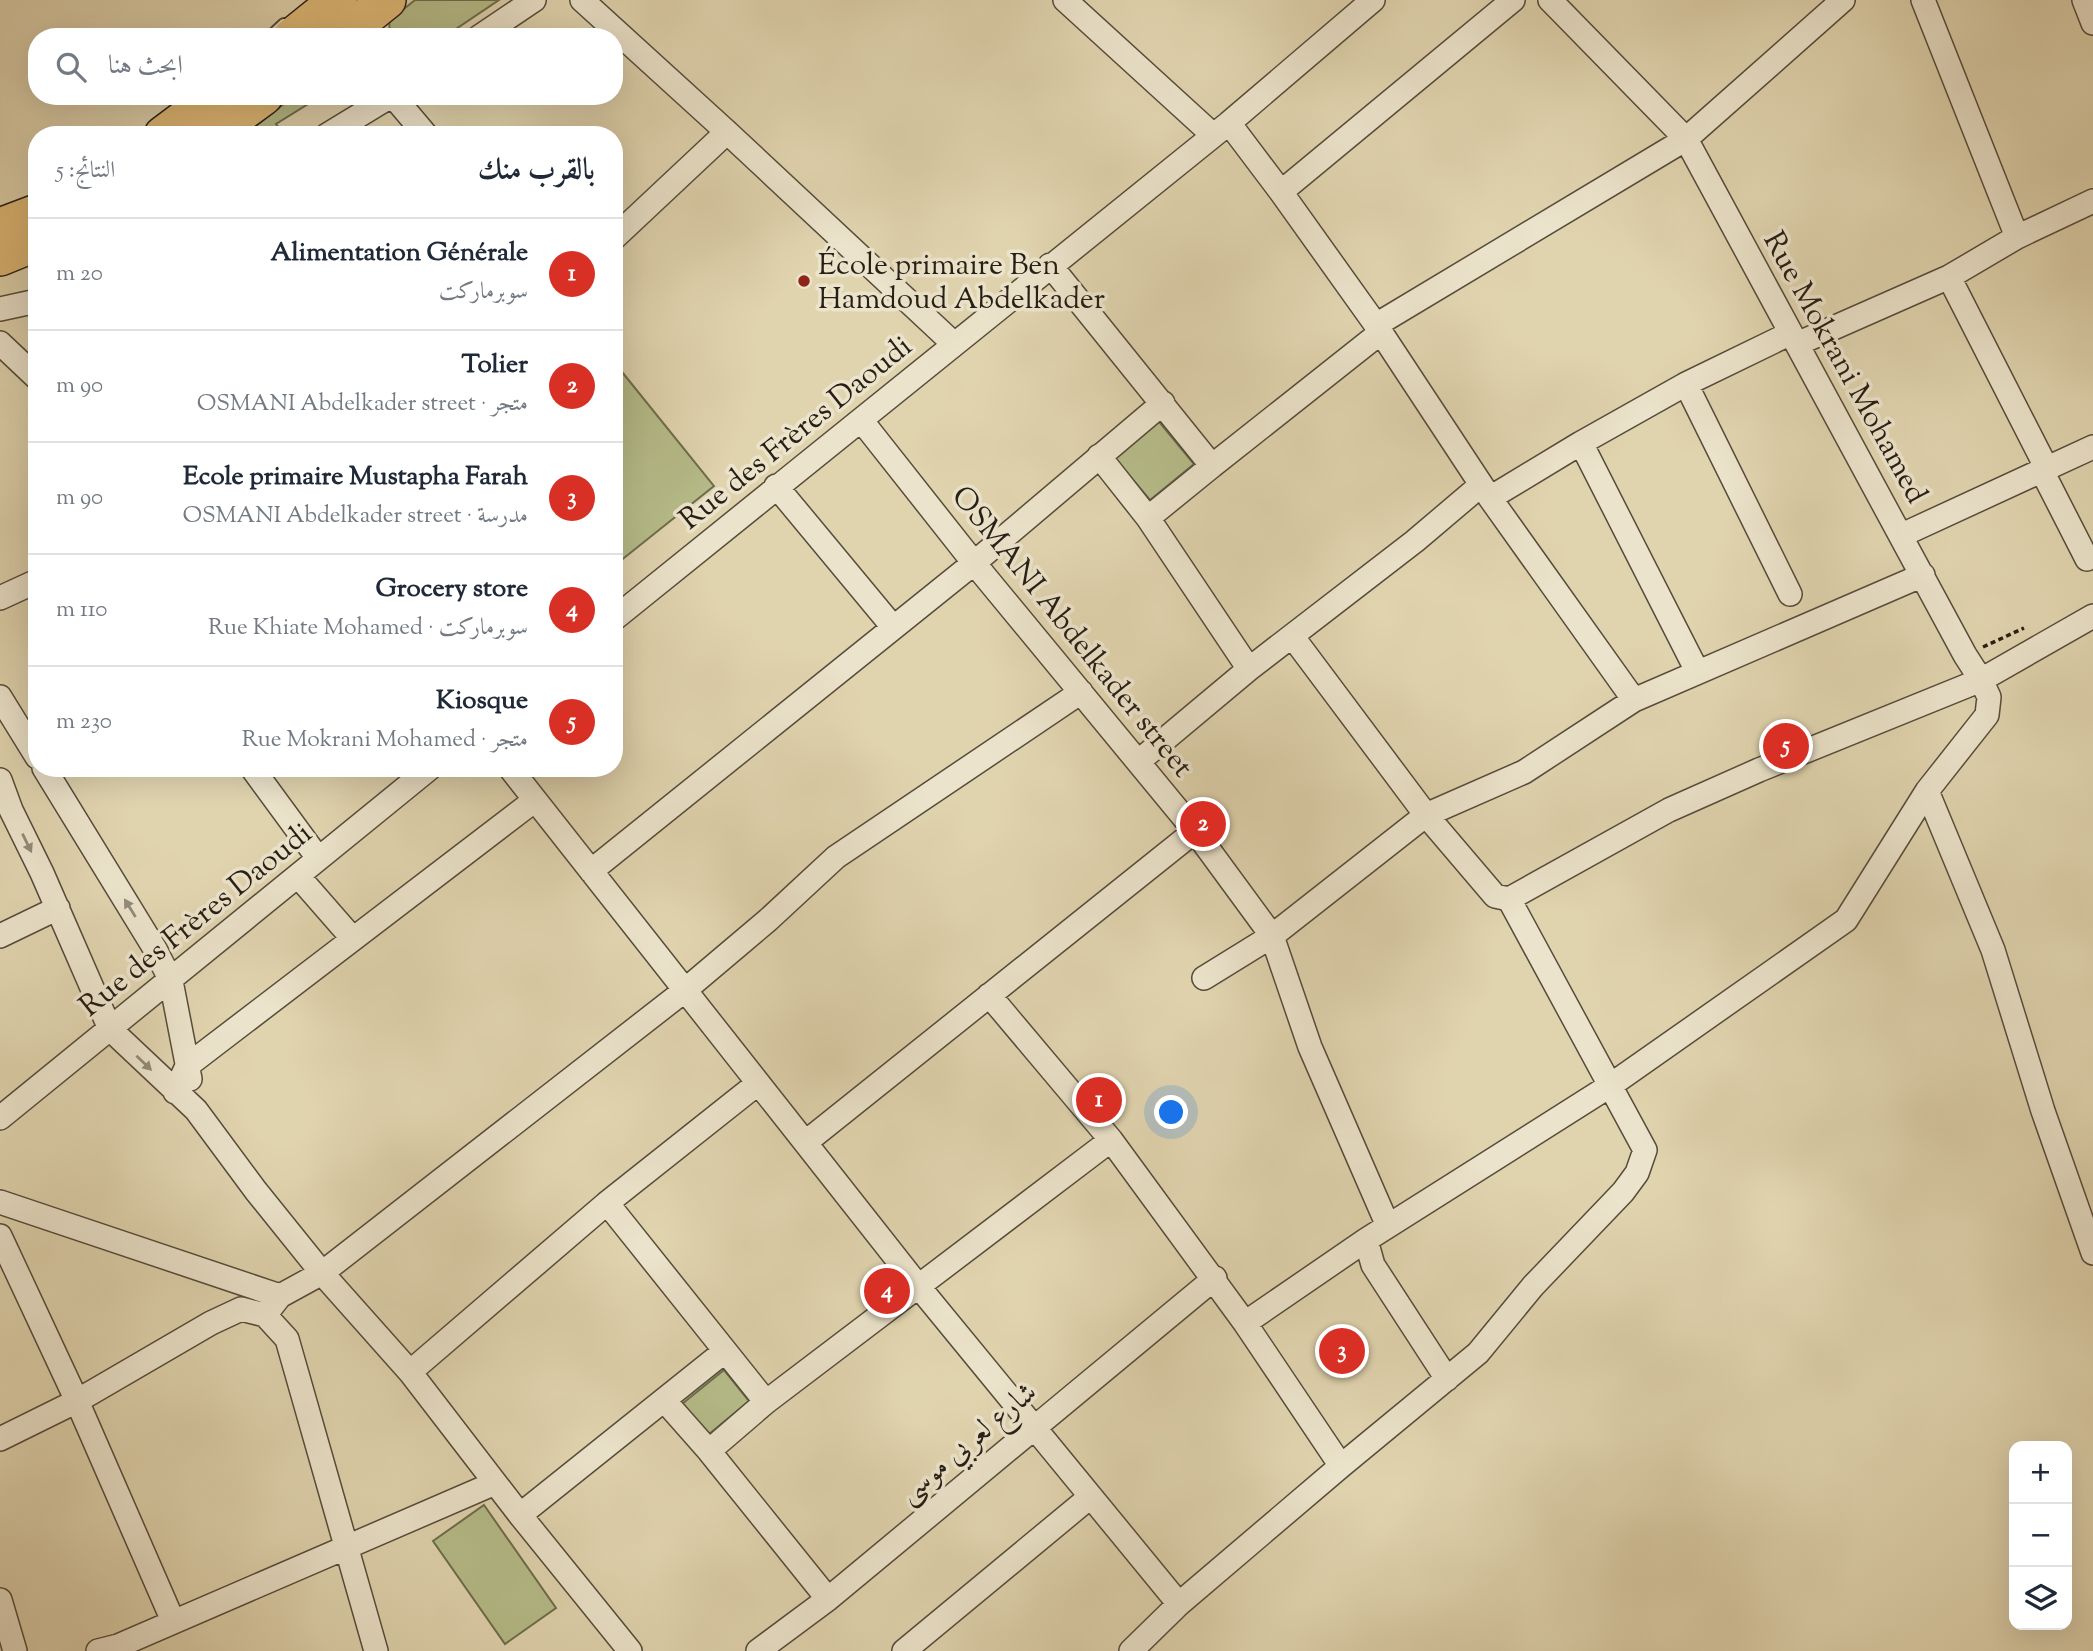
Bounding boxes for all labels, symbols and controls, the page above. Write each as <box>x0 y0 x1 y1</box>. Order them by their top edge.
search box <box>28 28 623 105</box>
icon: search <box>52 48 90 86</box>
text: ابحث هنا <box>108 48 183 85</box>
text: بالقرب منك <box>478 150 595 193</box>
text: النتائج: 5 <box>56 155 115 188</box>
street label: Rue Mokrani Mohamed <box>1751 224 1937 512</box>
text: Alimentation Générale <box>270 235 528 272</box>
place label: École primaire Ben Hamdoud Abdelkader <box>818 245 1105 322</box>
text: 20 m <box>56 258 103 291</box>
text: 1 <box>568 258 576 291</box>
marker: École primaire Ben Hamdoud Abdelkader <box>796 273 812 289</box>
text: سوبرماركت <box>439 276 528 309</box>
street label: Rue des Frères Daoudi <box>671 327 922 541</box>
text: Tolier <box>462 347 528 384</box>
text: 90 m <box>56 370 103 403</box>
text: 2 <box>567 370 577 403</box>
text: متجر · OSMANI Abdelkader street <box>197 388 528 421</box>
text: Ecole primaire Mustapha Farah <box>183 459 528 496</box>
street label: OSMANI Abdelkader street <box>940 478 1202 788</box>
text: 90 m <box>56 482 103 515</box>
text: 3 <box>567 482 577 515</box>
text: مدرسة · OSMANI Abdelkader street <box>182 500 528 533</box>
text: Grocery store <box>375 571 528 608</box>
text: 110 m <box>56 594 108 627</box>
text: 4 <box>566 594 578 627</box>
text: سوبرماركت · Rue Khiate Mohamed <box>208 612 528 645</box>
text: Kiosque <box>436 683 528 720</box>
text: 230 m <box>56 706 112 739</box>
text: 5 <box>568 706 576 739</box>
pin: 5 <box>1763 720 1809 772</box>
text: متجر · Rue Mokrani Mohamed <box>242 724 528 757</box>
pin: 2 <box>1180 798 1226 850</box>
street label: Rue des Frères Daoudi <box>71 814 322 1028</box>
one-way arrow <box>22 833 33 853</box>
one-way arrow <box>123 899 136 918</box>
one-way arrow <box>136 1054 153 1071</box>
pin: 1 <box>1076 1074 1122 1126</box>
your location <box>1154 1095 1188 1129</box>
pin: 4 <box>864 1265 910 1317</box>
pin: 3 <box>1319 1325 1365 1377</box>
street label: شارع لعربي موسى <box>890 1373 1048 1516</box>
map controls <box>2009 1441 2072 1630</box>
button: + <box>2009 1441 2072 1504</box>
button: − <box>2009 1504 2072 1567</box>
button: layers <box>2009 1567 2072 1630</box>

